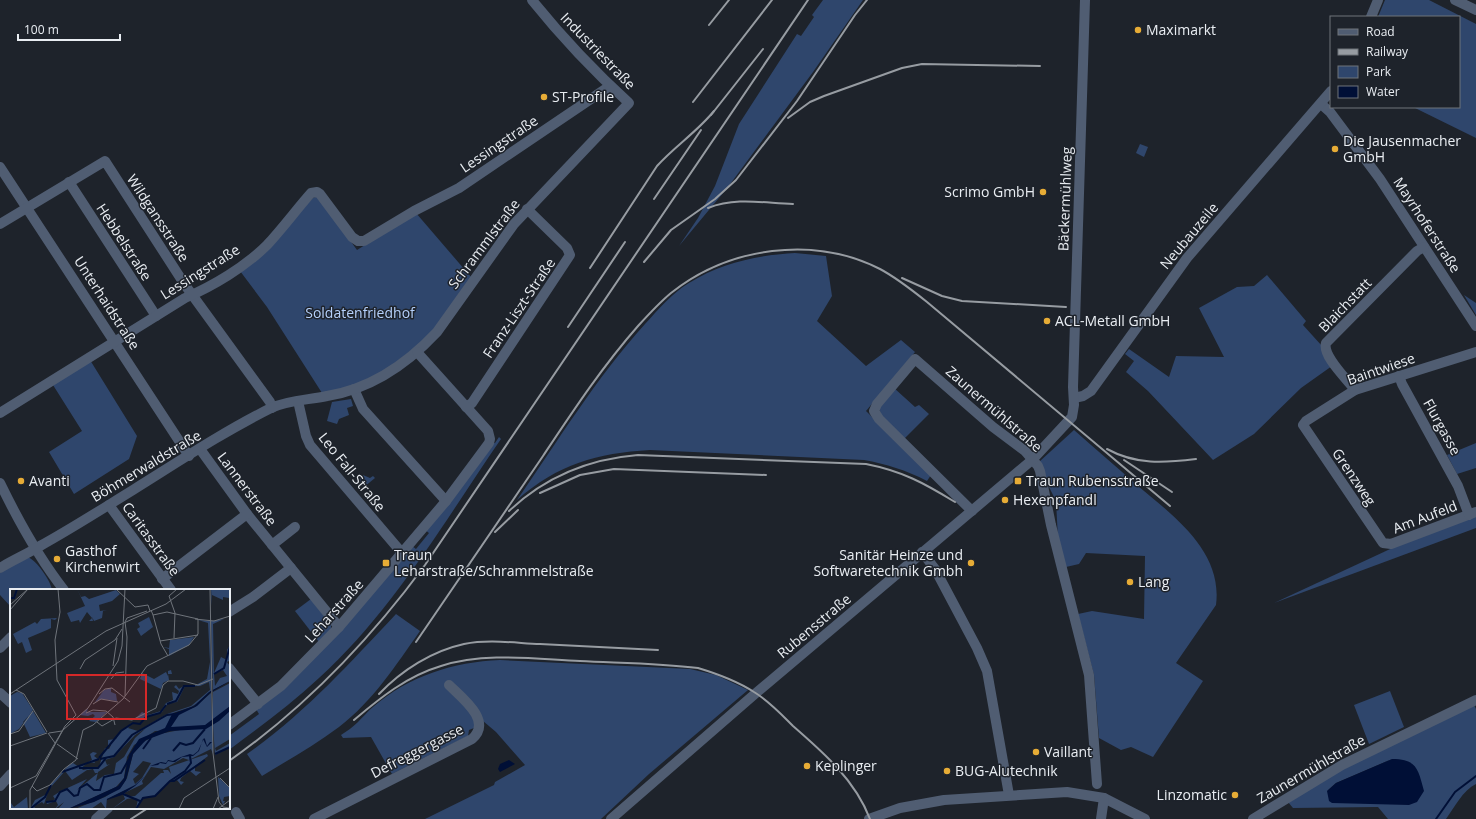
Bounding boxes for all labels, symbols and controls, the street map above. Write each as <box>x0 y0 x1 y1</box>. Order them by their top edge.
street label: Industriestraße <box>557 8 640 93</box>
scale bar <box>18 16 120 42</box>
legend <box>1330 16 1460 108</box>
place label: Maximarkt <box>1146 20 1216 39</box>
text: 100 m <box>24 21 59 38</box>
text: Road <box>1366 23 1395 40</box>
marker: Maximarkt <box>1133 25 1143 35</box>
text: Railway <box>1366 43 1409 60</box>
text: Park <box>1366 63 1392 80</box>
text: Water <box>1366 83 1400 100</box>
place label: ST-Profile <box>552 87 614 106</box>
marker: ST-Profile <box>539 92 549 102</box>
street label: Lessingstraße <box>456 110 541 177</box>
place label: Die Jausenmacher GmbH <box>1343 131 1461 166</box>
marker: Die Jausenmacher GmbH <box>1330 144 1340 154</box>
street label: Bäckermühlweg <box>1053 146 1076 252</box>
street label: Wildgansstraße <box>123 170 194 265</box>
street label: Mayrhoferstraße <box>1389 173 1465 276</box>
place label: Scrimo GmbH <box>944 182 1035 201</box>
marker: Scrimo GmbH <box>1038 187 1048 197</box>
street label: Schrammlstraße <box>444 195 524 292</box>
street label: Neubauzeile <box>1155 198 1222 273</box>
street label: Hebbelstraße <box>92 199 157 284</box>
street label: Lessingstraße <box>157 240 243 303</box>
street label: Unterhaidstraße <box>70 252 145 353</box>
street label: Franz-Liszt-Straße <box>478 254 559 361</box>
street label: Blaichstatt <box>1314 273 1375 336</box>
park label: Soldatenfriedhof <box>305 303 416 322</box>
place label: ACL-Metall GmbH <box>1055 311 1170 330</box>
marker: ACL-Metall GmbH <box>1042 316 1052 326</box>
street label: Baintwiese <box>1344 348 1417 389</box>
street label: Zaunermühlstraße <box>942 361 1047 456</box>
street label: Flurgasse <box>1419 395 1466 458</box>
street label: Böhmerwaldstraße <box>87 425 204 506</box>
street label: Leo Fall-Straße <box>315 428 390 515</box>
street label: Grenzweg <box>1328 444 1381 509</box>
street label: Lannerstraße <box>213 448 281 529</box>
place label: Avanti <box>29 471 70 490</box>
place label: Traun Rubensstraße <box>1026 471 1159 490</box>
marker: Avanti <box>16 476 26 486</box>
marker: Traun Rubensstraße <box>1013 476 1023 486</box>
place label: Hexenpfandl <box>1013 490 1097 509</box>
marker: Hexenpfandl <box>1000 495 1010 505</box>
street label: Am Aufeld <box>1390 496 1460 538</box>
street label: Caritasstraße <box>118 498 185 580</box>
place label: Gasthof Kirchenwirt <box>65 541 140 576</box>
place label: Traun Leharstraße/Schrammelstraße <box>394 545 594 580</box>
place label: Sanitär Heinze und Softwaretechnik Gmbh <box>813 545 963 580</box>
marker: Gasthof Kirchenwirt <box>52 554 62 564</box>
marker: Traun Leharstraße/Schrammelstraße <box>381 558 391 568</box>
marker: Sanitär Heinze und Softwaretechnik Gmbh <box>966 558 976 568</box>
place label: Lang <box>1138 572 1170 591</box>
street label: Leharstraße <box>300 575 367 646</box>
marker: Lang <box>1125 577 1135 587</box>
inset map <box>10 589 230 809</box>
street label: Rubensstraße <box>773 589 855 662</box>
street label: Defreggergasse <box>367 719 467 782</box>
street label: Zaunermühlstraße <box>1253 730 1368 807</box>
place label: Vaillant <box>1044 742 1092 761</box>
marker: Vaillant <box>1031 747 1041 757</box>
place label: Keplinger <box>815 756 877 775</box>
marker: Keplinger <box>802 761 812 771</box>
place label: BUG-Alutechnik <box>955 761 1058 780</box>
marker: BUG-Alutechnik <box>942 766 952 776</box>
place label: Linzomatic <box>1157 785 1227 804</box>
marker: Linzomatic <box>1230 790 1240 800</box>

